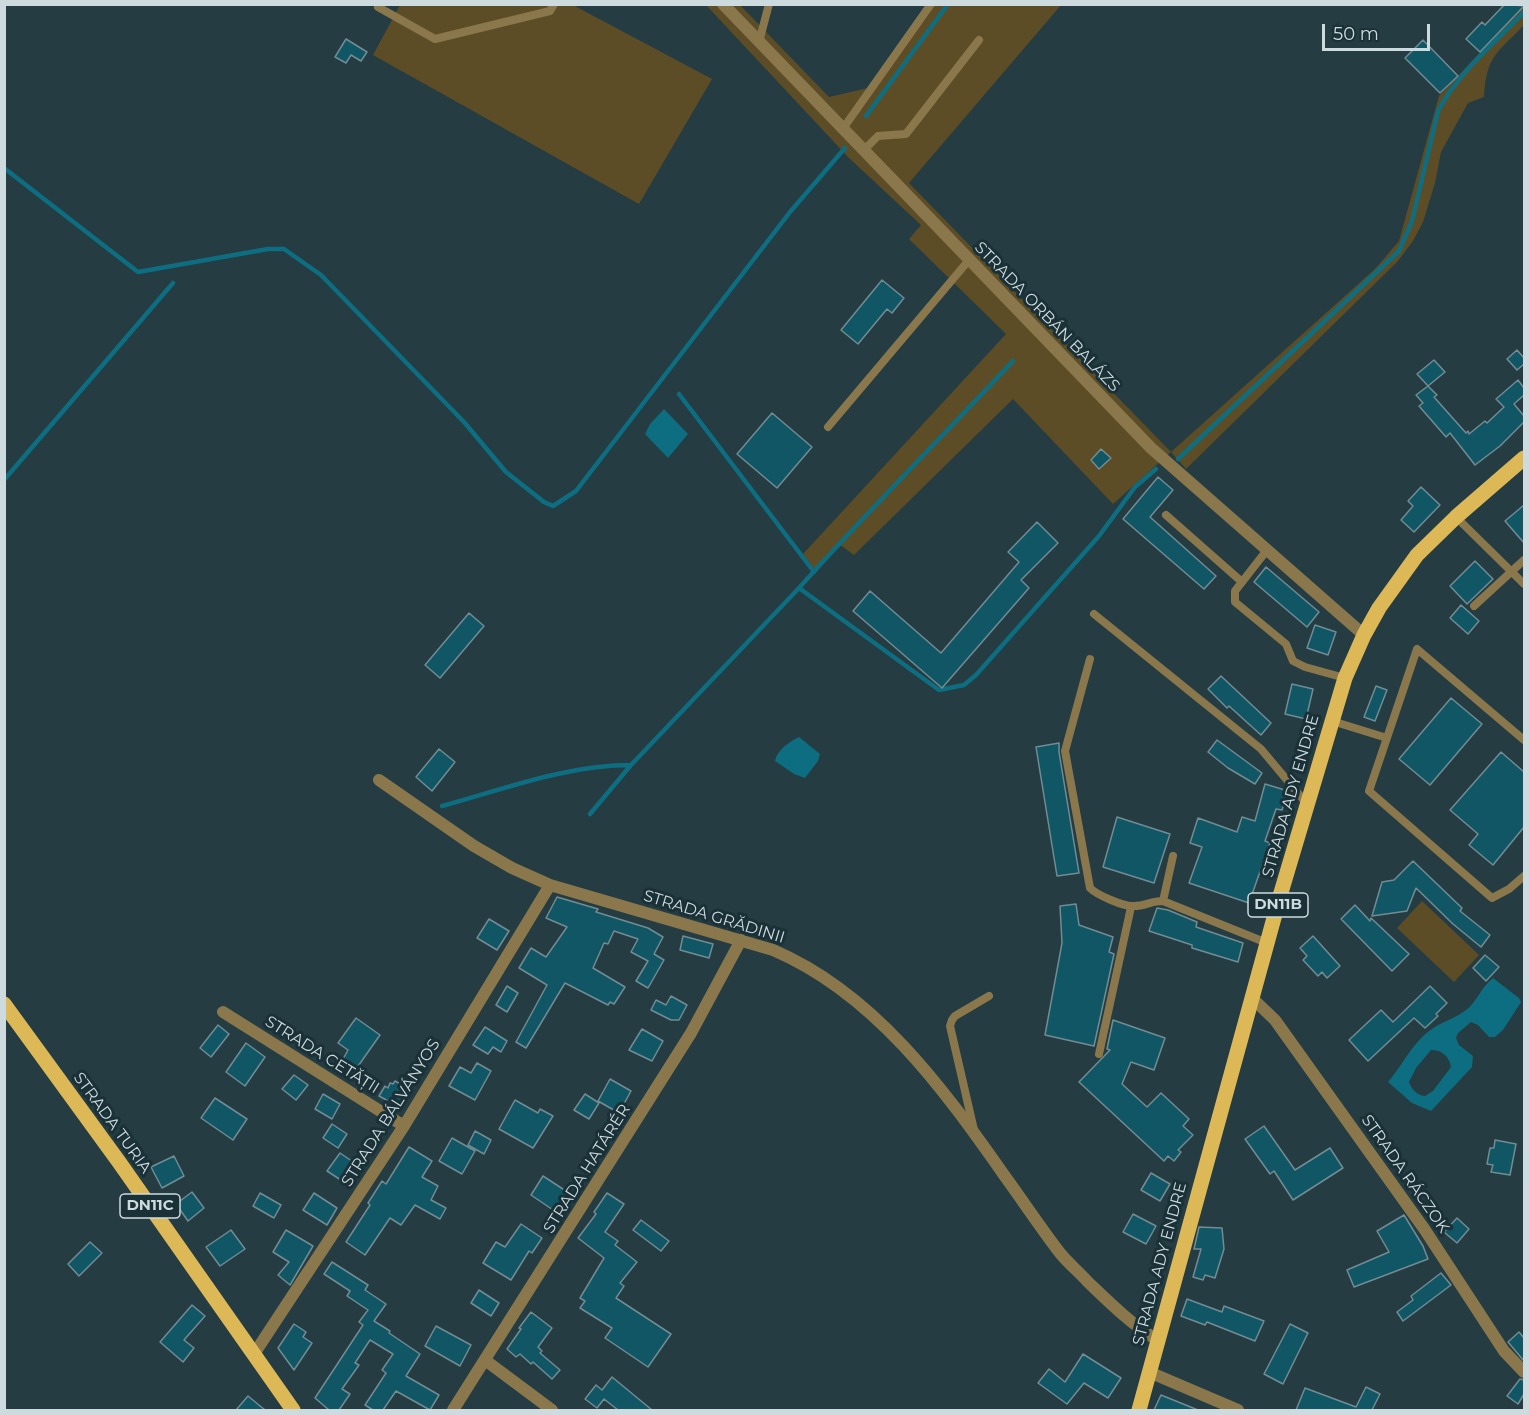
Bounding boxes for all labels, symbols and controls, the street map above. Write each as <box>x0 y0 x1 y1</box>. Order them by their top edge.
scale bar <box>1325 12 1433 50</box>
text: 50 m <box>1333 23 1379 45</box>
street label: STRADA ORBÁN BALÁZS <box>970 238 1124 396</box>
street label: STRADA ADY ENDRE <box>1259 712 1323 880</box>
street label: STRADA GRĂDINII <box>641 886 787 948</box>
road number: DN11B <box>1248 893 1308 917</box>
street label: STRADA CETĂȚII <box>261 1012 383 1098</box>
street label: STRADA BÁLVÁNYOS <box>338 1036 444 1190</box>
street label: STRADA TURIA <box>69 1069 155 1177</box>
street label: STRADA HATÁRÉR <box>540 1101 634 1237</box>
street label: STRADA RÁCZOK <box>1357 1111 1453 1237</box>
street label: STRADA ADY ENDRE <box>1129 1180 1191 1348</box>
road number: DN11C <box>120 1194 180 1218</box>

